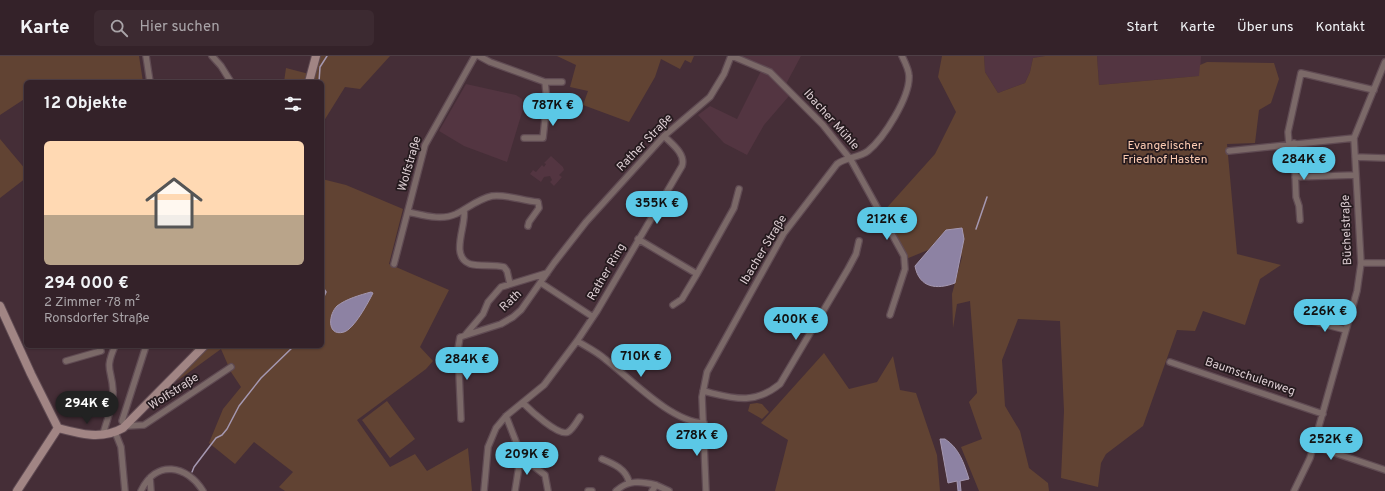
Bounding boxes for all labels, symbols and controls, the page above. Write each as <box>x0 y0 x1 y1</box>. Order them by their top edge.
search box <box>94 10 374 46</box>
text: Karte <box>20 16 70 40</box>
icon: search <box>108 17 130 39</box>
text: Hier suchen <box>140 18 220 37</box>
text: Start <box>1126 19 1158 36</box>
text: Karte <box>1180 19 1215 36</box>
text: Über uns <box>1237 19 1294 36</box>
text: Kontakt <box>1316 19 1365 36</box>
street label: Ibacher Mühle <box>799 86 863 154</box>
text: 12 Objekte <box>44 93 127 115</box>
icon: filters <box>282 93 304 115</box>
pin: 787K € <box>520 93 586 127</box>
text: 787K € <box>532 98 574 114</box>
street label: Rather Straße <box>613 111 677 175</box>
street label: Wolfstraße <box>394 135 426 193</box>
park label: Evangelischer Friedhof Hasten <box>1123 138 1207 168</box>
pin: 284K € <box>1271 147 1337 181</box>
text: 284K € <box>1281 152 1327 168</box>
icon: home <box>138 167 210 239</box>
pin: 355K € <box>624 191 690 225</box>
street label: Büchelstraße <box>1338 194 1356 266</box>
text: 355K € <box>635 196 679 212</box>
pin: 212K € <box>854 207 920 241</box>
street label: Ibacher Straße <box>737 212 791 288</box>
text: 212K € <box>866 212 908 228</box>
street label: Rather Ring <box>584 240 630 304</box>
text: 294 000 € <box>44 273 129 295</box>
street label: Rath <box>496 287 526 315</box>
text: 2 Zimmer · 78 m² <box>44 295 140 311</box>
pin: 226K € <box>1292 299 1358 333</box>
text: 226K € <box>1303 304 1347 320</box>
pin: 400K € <box>763 307 829 341</box>
text: Ronsdorfer Straße <box>44 311 150 327</box>
text: 400K € <box>773 312 819 328</box>
pin: 710K € <box>608 344 674 378</box>
pin: 284K € <box>434 347 500 381</box>
text: 710K € <box>620 349 662 365</box>
text: 284K € <box>444 352 490 368</box>
street label: Baumschulenweg <box>1203 354 1297 400</box>
street label: Wolfstraße <box>146 370 202 414</box>
pin: 294K € <box>54 391 120 425</box>
text: 294K € <box>65 396 110 412</box>
pin: 278K € <box>664 423 730 457</box>
pin: 252K € <box>1298 427 1364 461</box>
text: 278K € <box>675 428 719 444</box>
text: 252K € <box>1309 432 1353 448</box>
pin: 209K € <box>494 442 560 476</box>
text: 209K € <box>504 447 550 463</box>

